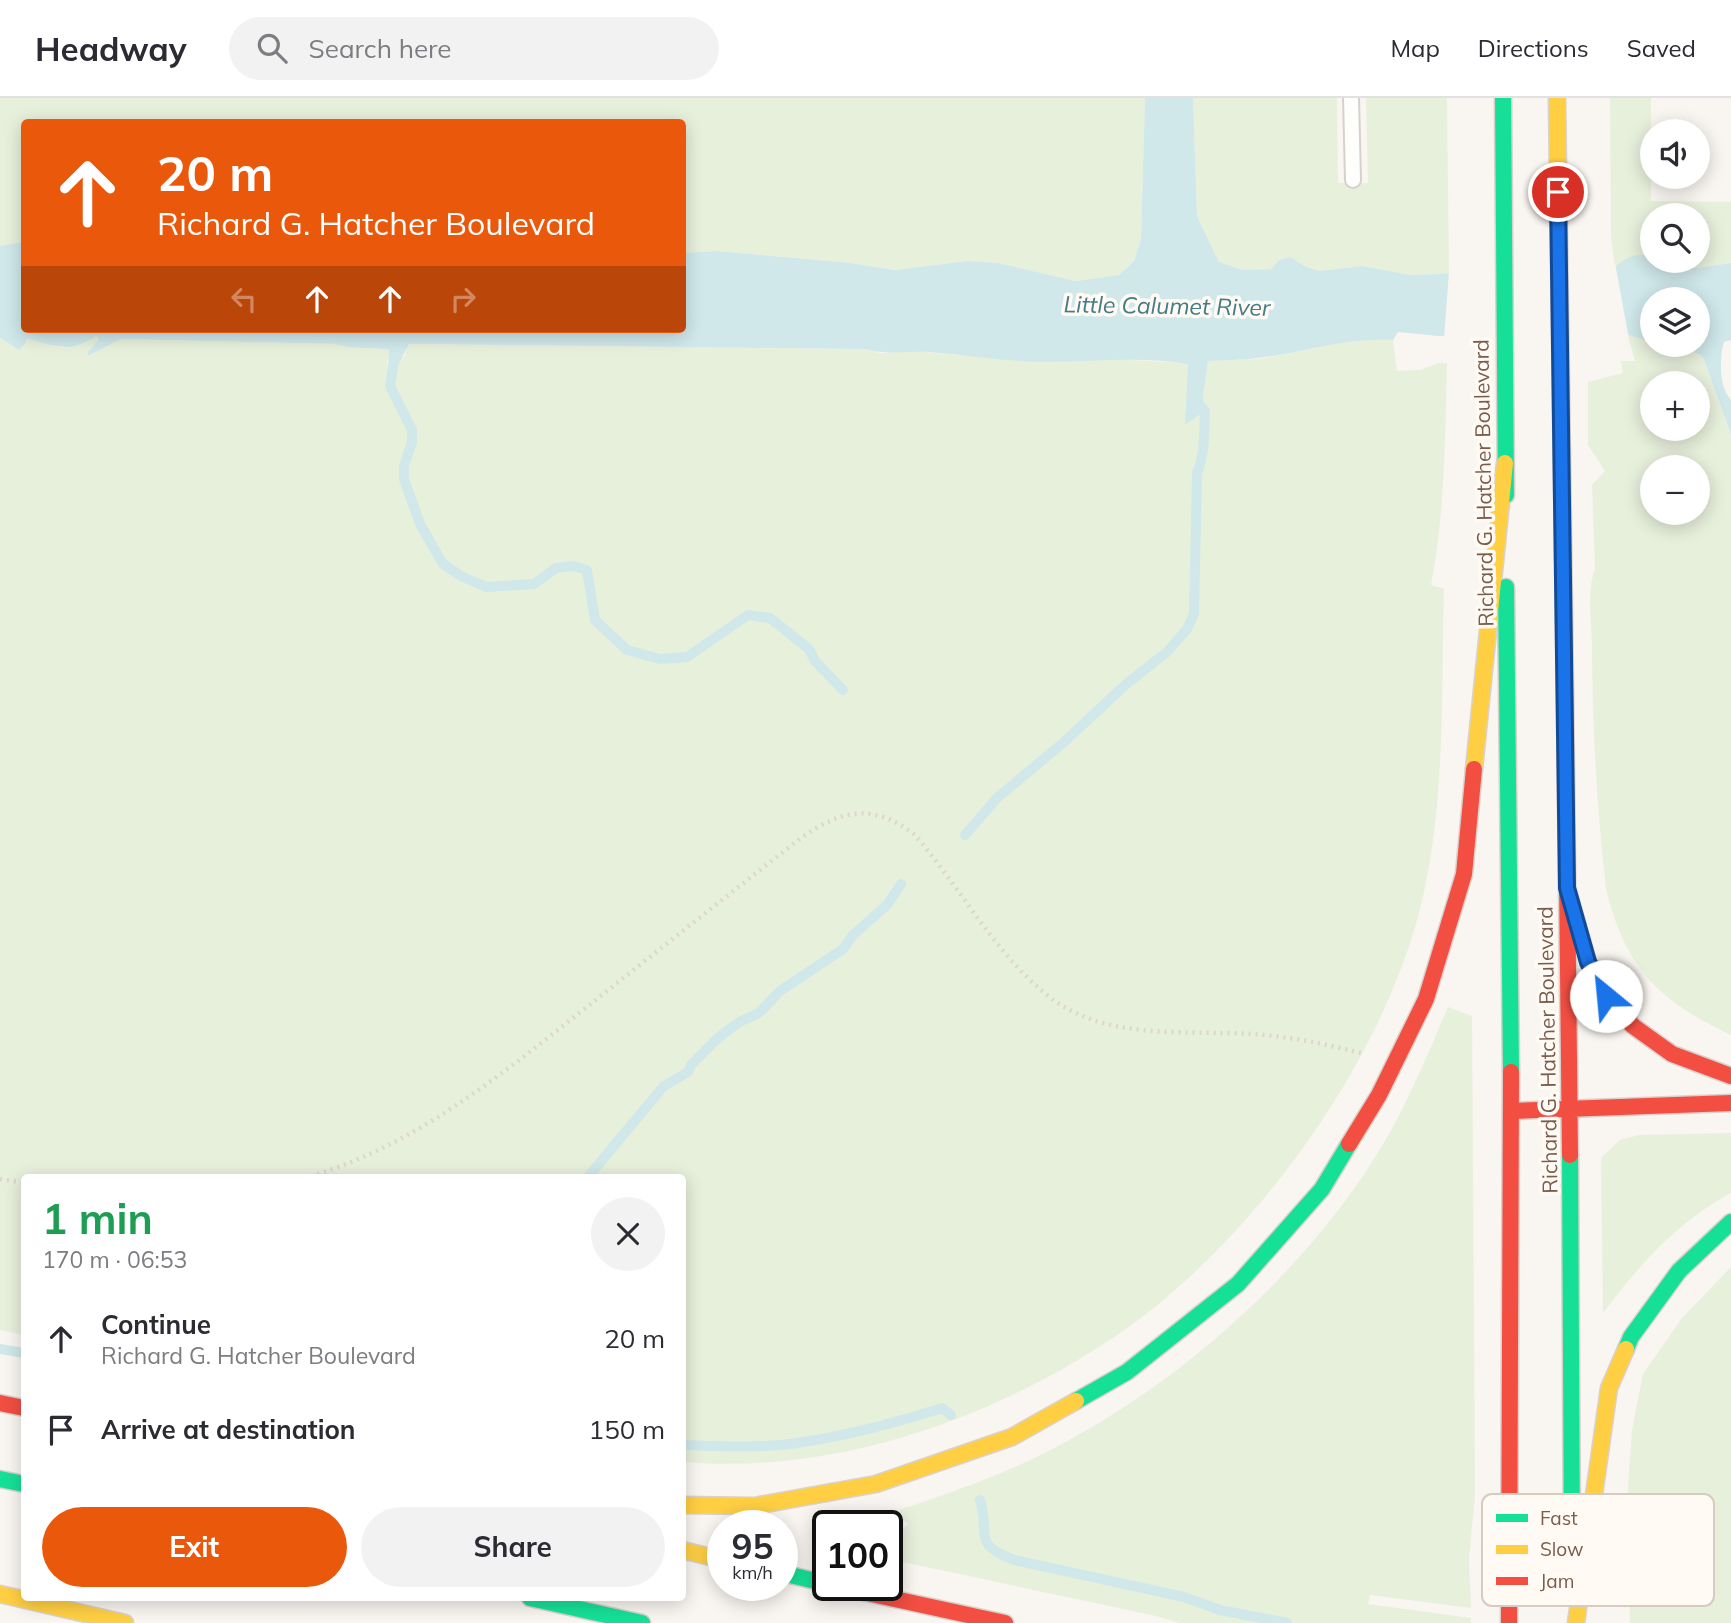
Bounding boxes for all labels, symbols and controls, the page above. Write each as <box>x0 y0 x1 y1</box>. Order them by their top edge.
search box <box>229 17 719 80</box>
text: Headway <box>35 28 187 69</box>
icon: search <box>253 29 291 67</box>
text: Search here <box>309 32 451 65</box>
text: Map <box>1390 33 1440 63</box>
text: Directions <box>1478 33 1589 63</box>
text: Saved <box>1627 33 1696 63</box>
map controls <box>1640 119 1710 525</box>
button: sound <box>1640 119 1710 189</box>
text: 20 m <box>157 142 273 203</box>
icon: ahead <box>42 147 133 238</box>
pin <box>1528 162 1588 222</box>
icon: arrive <box>1539 173 1577 211</box>
text: Richard G. Hatcher Boulevard <box>157 203 595 243</box>
button: search <box>1640 203 1710 273</box>
icon: left <box>225 280 263 318</box>
icon: ahead <box>298 280 336 318</box>
icon: ahead <box>371 280 409 318</box>
icon: right <box>444 280 482 318</box>
button: layers <box>1640 287 1710 357</box>
water label: Little Calumet River <box>1063 289 1272 322</box>
street label: Richard G. Hatcher Boulevard <box>1467 339 1499 627</box>
button: + <box>1640 371 1710 441</box>
button: − <box>1640 455 1710 525</box>
street label: Richard G. Hatcher Boulevard <box>1531 906 1563 1194</box>
position arrow <box>1569 959 1643 1033</box>
text: 1 min <box>42 1192 153 1245</box>
button: close <box>591 1197 665 1271</box>
text: 170 m · 06:53 <box>42 1245 187 1274</box>
text: Continue <box>101 1308 211 1341</box>
icon: ahead <box>42 1320 80 1358</box>
text: 20 m <box>604 1322 665 1355</box>
text: Richard G. Hatcher Boulevard <box>101 1341 416 1370</box>
icon: arrive <box>42 1411 80 1449</box>
text: Arrive at destination <box>101 1413 356 1446</box>
text: 150 m <box>589 1413 665 1446</box>
legend <box>1482 1494 1714 1606</box>
text: Fast <box>1540 1506 1578 1530</box>
button: Exit <box>42 1507 347 1587</box>
button: Share <box>361 1507 665 1587</box>
speed limit sign: 100 <box>812 1510 903 1601</box>
text: 95 <box>731 1524 774 1568</box>
text: Slow <box>1540 1537 1584 1561</box>
text: km/h <box>732 1561 773 1584</box>
text: Jam <box>1540 1569 1574 1593</box>

